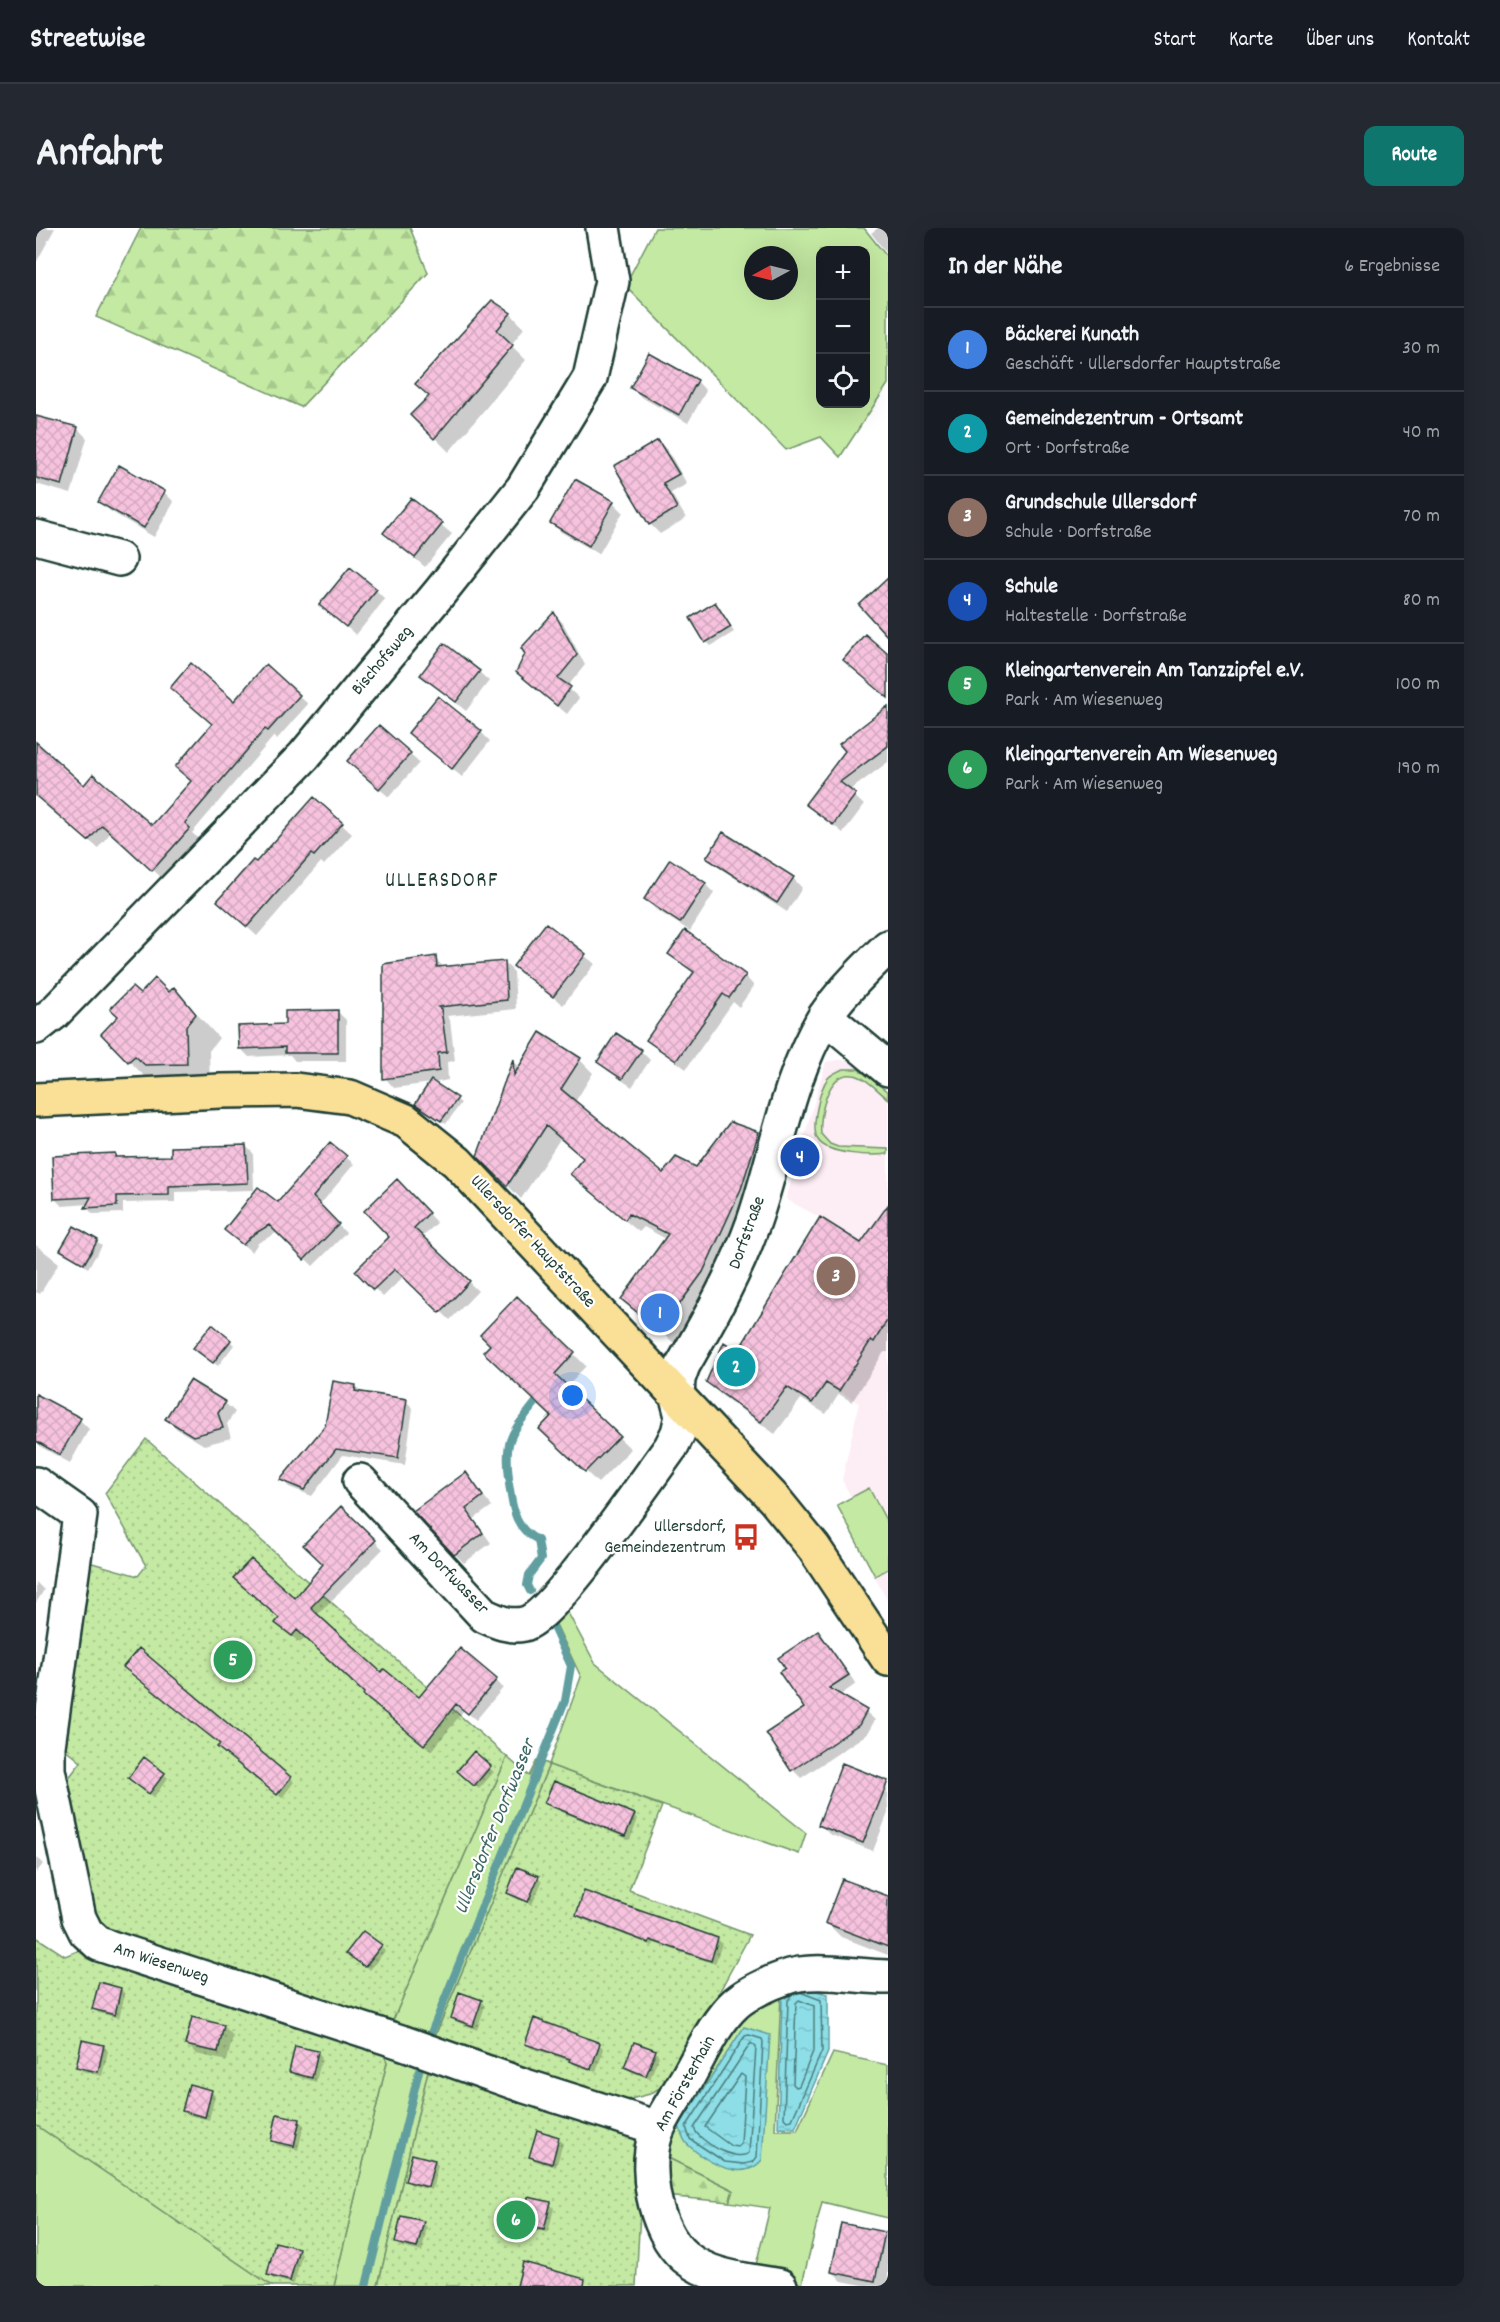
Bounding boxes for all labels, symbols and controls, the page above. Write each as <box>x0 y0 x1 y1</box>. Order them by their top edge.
text: Streetwise <box>30 21 145 61</box>
text: Start <box>1154 26 1196 56</box>
text: Karte <box>1229 26 1273 56</box>
text: Über uns <box>1306 26 1374 56</box>
text: Kontakt <box>1407 26 1470 56</box>
text: Anfahrt <box>36 126 163 186</box>
button: Route <box>1364 126 1464 186</box>
north arrow <box>744 246 798 300</box>
map controls <box>816 246 870 408</box>
button: + <box>816 246 870 300</box>
text: In der Nähe <box>948 249 1062 286</box>
text: 6 Ergebnisse <box>1344 253 1440 281</box>
button: − <box>816 300 870 354</box>
text: Bäckerei Kunath <box>1005 320 1139 351</box>
text: 1 <box>965 335 970 363</box>
text: 30 m <box>1402 335 1440 363</box>
text: Geschäft · Ullersdorfer Hauptstraße <box>1005 351 1281 379</box>
button: locate <box>816 354 870 408</box>
text: Gemeindezentrum - Ortsamt <box>1005 404 1243 435</box>
text: 2 <box>963 419 972 447</box>
text: 40 m <box>1402 419 1440 447</box>
text: Ort · Dorfstraße <box>1005 435 1130 463</box>
text: Grundschule Ullersdorf <box>1005 488 1196 519</box>
text: 3 <box>963 503 972 531</box>
text: 70 m <box>1403 503 1440 531</box>
text: Schule · Dorfstraße <box>1005 519 1152 547</box>
text: Schule <box>1005 572 1058 603</box>
text: 4 <box>963 587 972 615</box>
text: 80 m <box>1403 587 1440 615</box>
text: Haltestelle · Dorfstraße <box>1005 603 1187 631</box>
street label: Bischofsweg <box>346 621 420 701</box>
text: Kleingartenverein Am Tanzzipfel e.V. <box>1005 656 1304 687</box>
text: 5 <box>963 671 972 699</box>
text: 100 m <box>1396 671 1440 699</box>
text: Park · Am Wiesenweg <box>1005 687 1163 715</box>
text: Kleingartenverein Am Wiesenweg <box>1005 740 1277 771</box>
text: 6 <box>963 755 972 783</box>
text: 190 m <box>1397 755 1440 783</box>
text: Park · Am Wiesenweg <box>1005 771 1163 799</box>
district label: ULLERSDORF <box>385 867 499 897</box>
pin: 4 <box>780 1134 819 1180</box>
street label: Ullersdorfer Hauptstraße <box>464 1170 600 1314</box>
street label: Dorfstraße <box>723 1193 773 1273</box>
pin: 3 <box>816 1254 856 1298</box>
pin: 1 <box>640 1290 680 1336</box>
pin: 2 <box>716 1344 756 1390</box>
your location <box>558 1381 587 1410</box>
place label: Ullersdorf, Gemeindezentrum <box>604 1515 726 1561</box>
bus stop icon: Ullersdorf, Gemeindezentrum <box>731 1522 761 1552</box>
street label: Am Dorfwasser <box>402 1527 494 1621</box>
pin: 5 <box>214 1638 252 1682</box>
water label: Ullersdorfer Dorfwasser <box>448 1733 545 1919</box>
street label: Am Wiesenweg <box>110 1937 212 1991</box>
street label: Am Försterhain <box>649 2032 723 2136</box>
pin: 6 <box>496 2198 536 2242</box>

